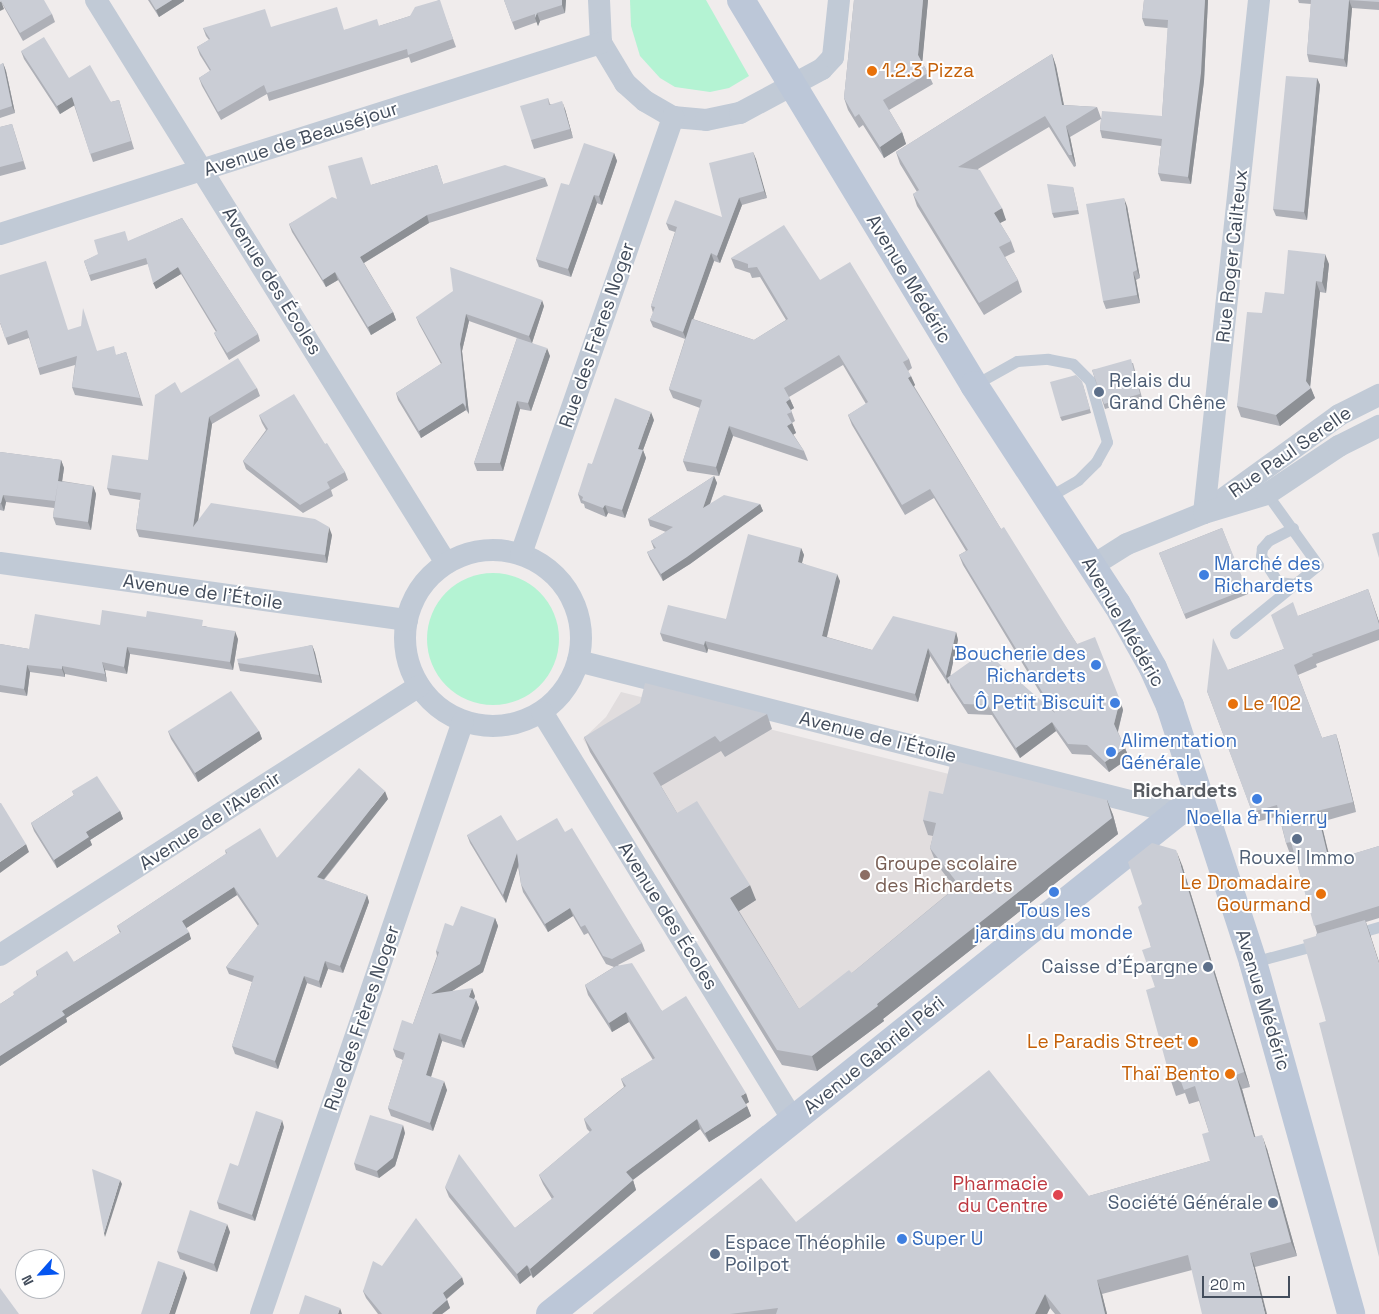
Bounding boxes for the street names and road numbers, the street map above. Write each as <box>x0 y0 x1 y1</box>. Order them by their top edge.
street label: Avenue de Beauséjour <box>201 97 401 181</box>
street label: Rue Roger Cailteux <box>1212 168 1252 344</box>
street label: Avenue des Écoles <box>217 203 327 359</box>
street label: Avenue Médéric <box>862 210 956 348</box>
street label: Rue des Frères Noger <box>555 239 639 431</box>
street label: Rue Paul Serelle <box>1224 401 1356 503</box>
street label: Avenue Médéric <box>1077 553 1169 691</box>
street label: Avenue de l’Étoile <box>122 569 284 615</box>
street label: Avenue de l’Étoile <box>797 706 959 768</box>
street label: Avenue de l’Avenir <box>135 767 285 875</box>
street label: Avenue des Écoles <box>613 838 723 994</box>
street label: Rue des Frères Noger <box>320 922 404 1114</box>
street label: Avenue Médéric <box>1231 927 1295 1073</box>
street label: Avenue Gabriel Péri <box>799 991 949 1119</box>

